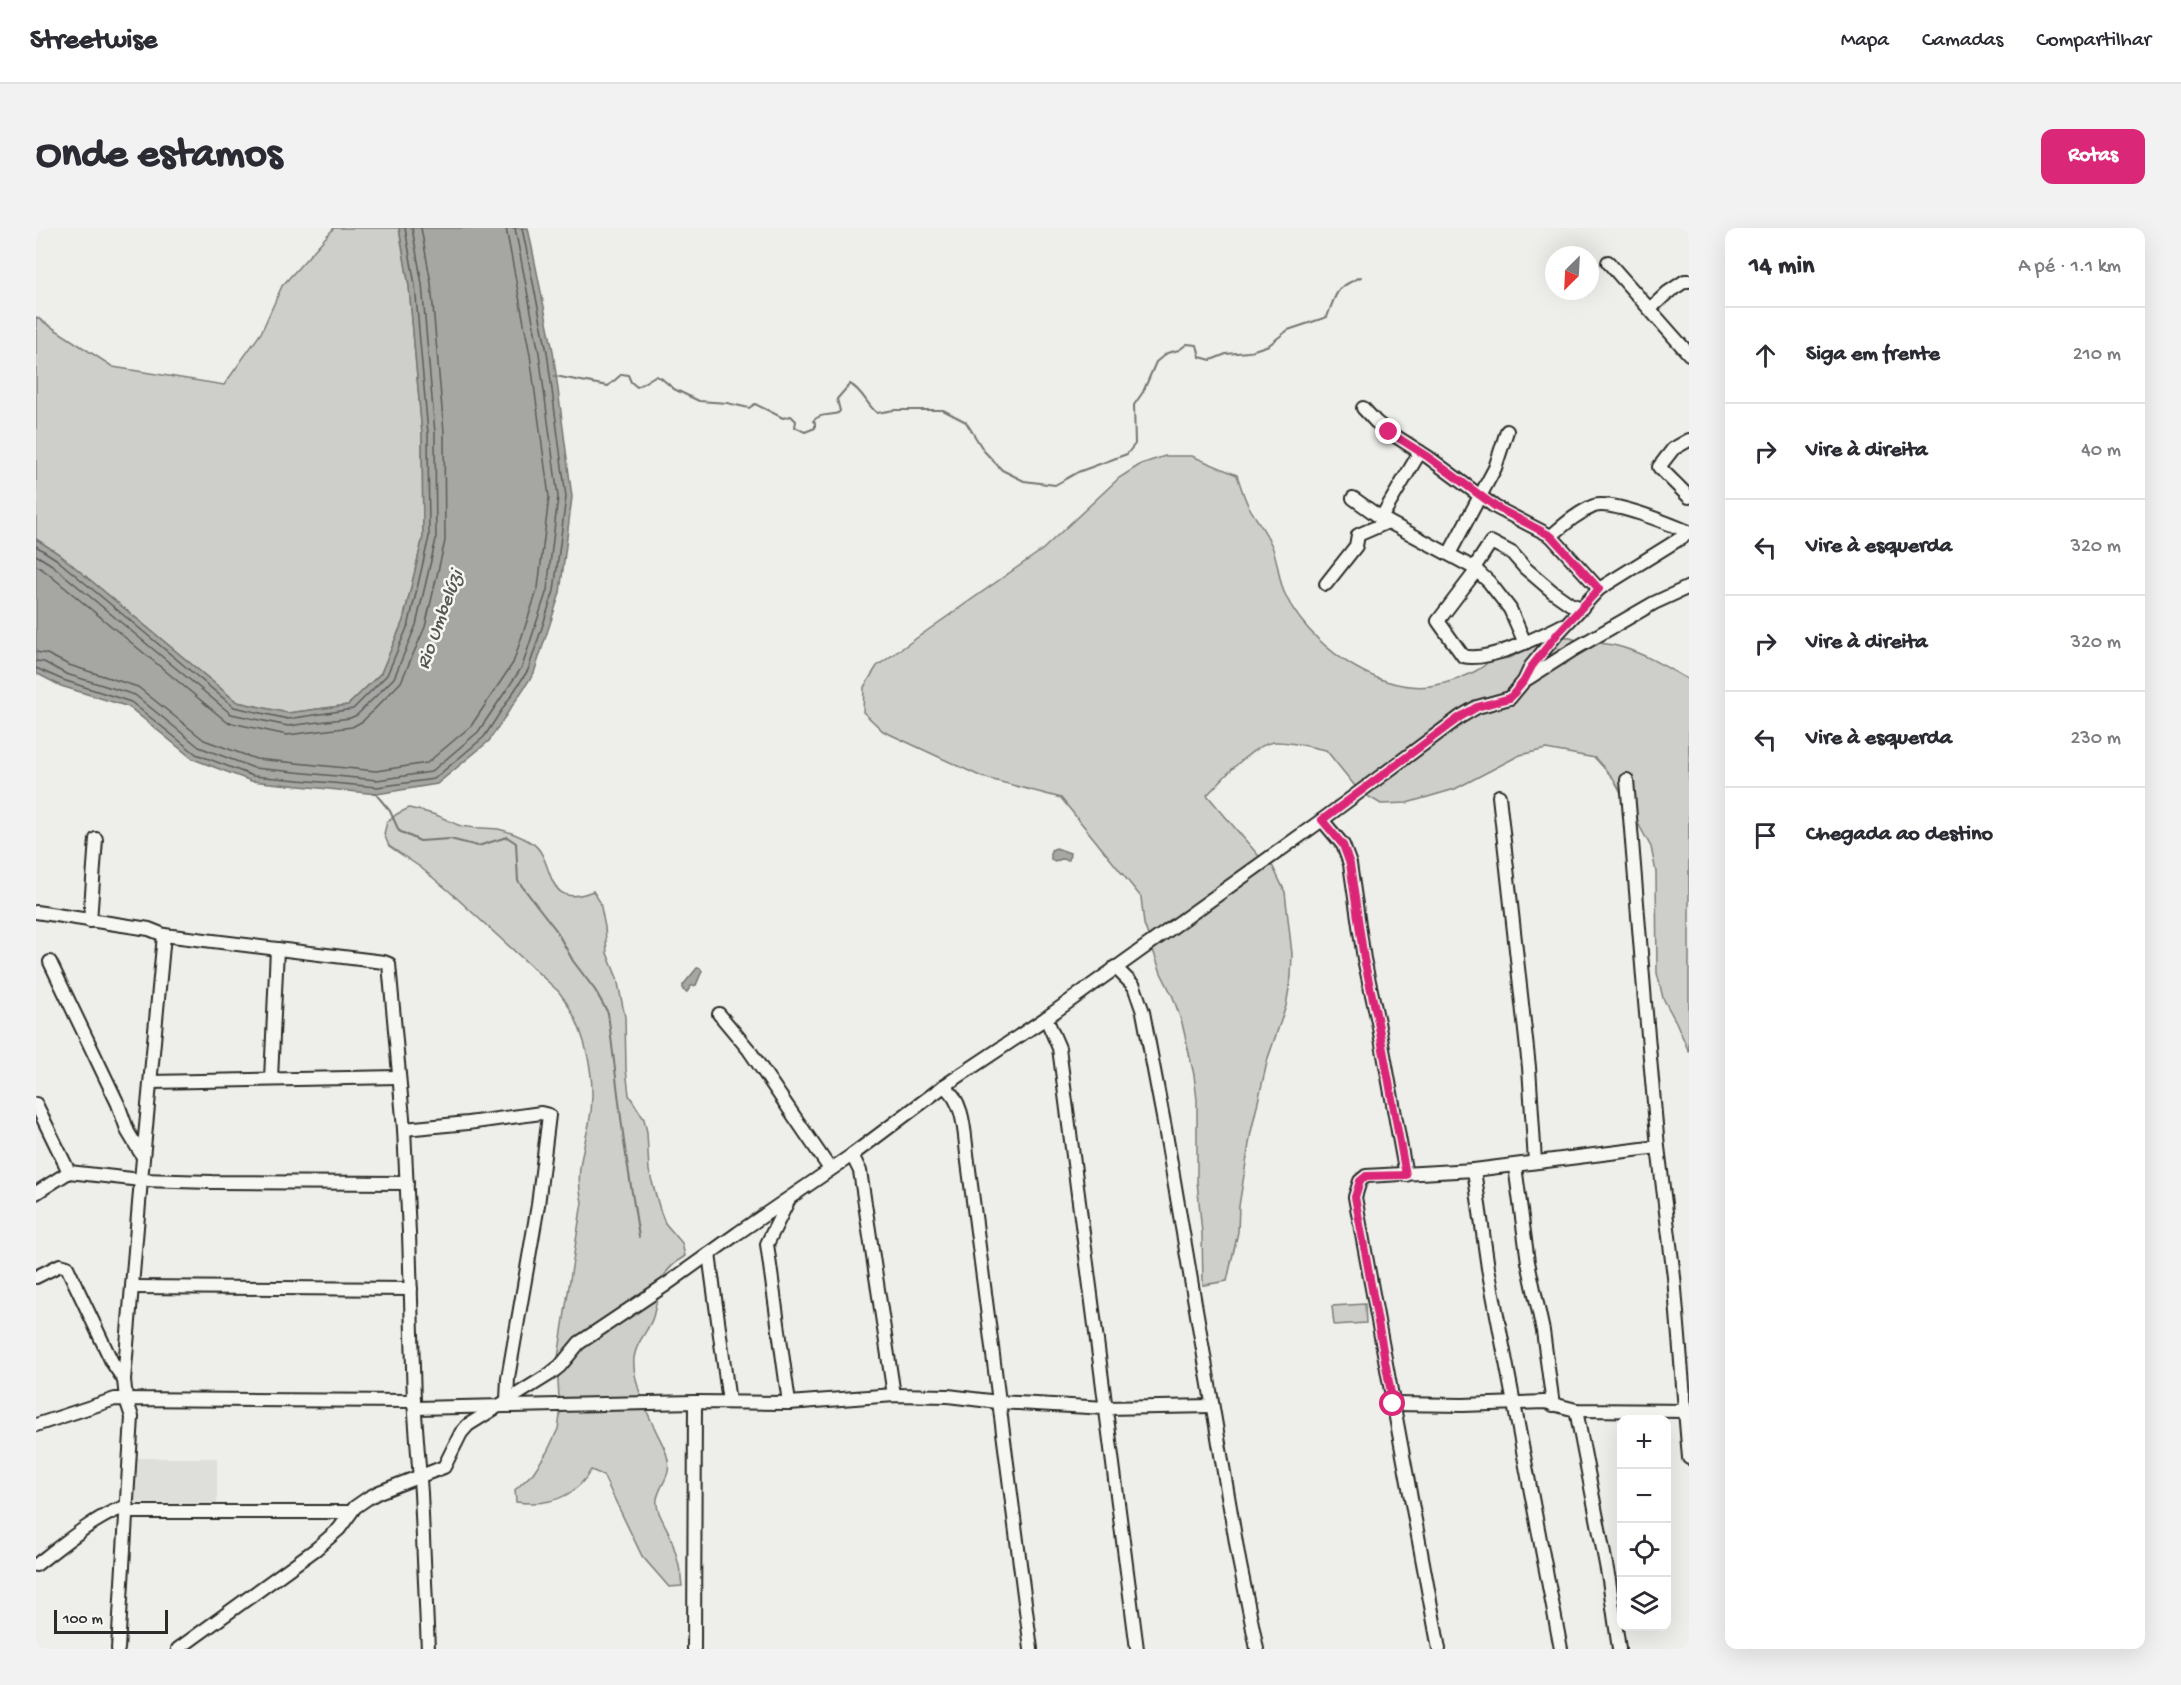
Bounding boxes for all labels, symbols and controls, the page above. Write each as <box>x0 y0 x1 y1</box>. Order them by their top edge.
text: Streetwise <box>30 25 157 58</box>
text: Mapa <box>1841 29 1889 54</box>
text: Camadas <box>1922 29 2003 54</box>
text: Compartilhar <box>2036 29 2151 54</box>
button: Rotas <box>2041 129 2145 184</box>
text: Onde estamos <box>36 132 282 181</box>
north arrow <box>1545 246 1599 300</box>
text: 14 min <box>1749 252 1814 283</box>
text: A pé · 1.1 km <box>2018 256 2121 279</box>
icon: ahead <box>1749 339 1782 372</box>
text: Siga em frente <box>1806 342 1940 368</box>
text: 210 m <box>2073 344 2121 367</box>
route end <box>1375 418 1401 444</box>
icon: right <box>1749 435 1782 468</box>
text: Vire à direita <box>1806 438 1928 464</box>
text: 40 m <box>2081 440 2121 463</box>
icon: left <box>1749 531 1782 564</box>
text: Vire à esquerda <box>1806 534 1952 560</box>
text: 320 m <box>2071 536 2121 559</box>
water label: Rio Umbelúzi <box>413 565 471 673</box>
icon: right <box>1749 627 1782 660</box>
text: Vire à direita <box>1806 630 1928 656</box>
text: 320 m <box>2071 632 2121 655</box>
icon: left <box>1749 723 1782 756</box>
text: Vire à esquerda <box>1806 726 1952 752</box>
text: 230 m <box>2071 728 2121 751</box>
icon: arrive <box>1749 819 1782 852</box>
text: Chegada ao destino <box>1806 822 1993 848</box>
route start <box>1379 1390 1405 1416</box>
map controls <box>1617 1415 1671 1631</box>
button: + <box>1617 1415 1671 1469</box>
button: − <box>1617 1469 1671 1523</box>
button: locate <box>1617 1523 1671 1577</box>
button: layers <box>1617 1577 1671 1631</box>
scale bar <box>54 1607 168 1634</box>
text: 100 m <box>63 1611 103 1630</box>

